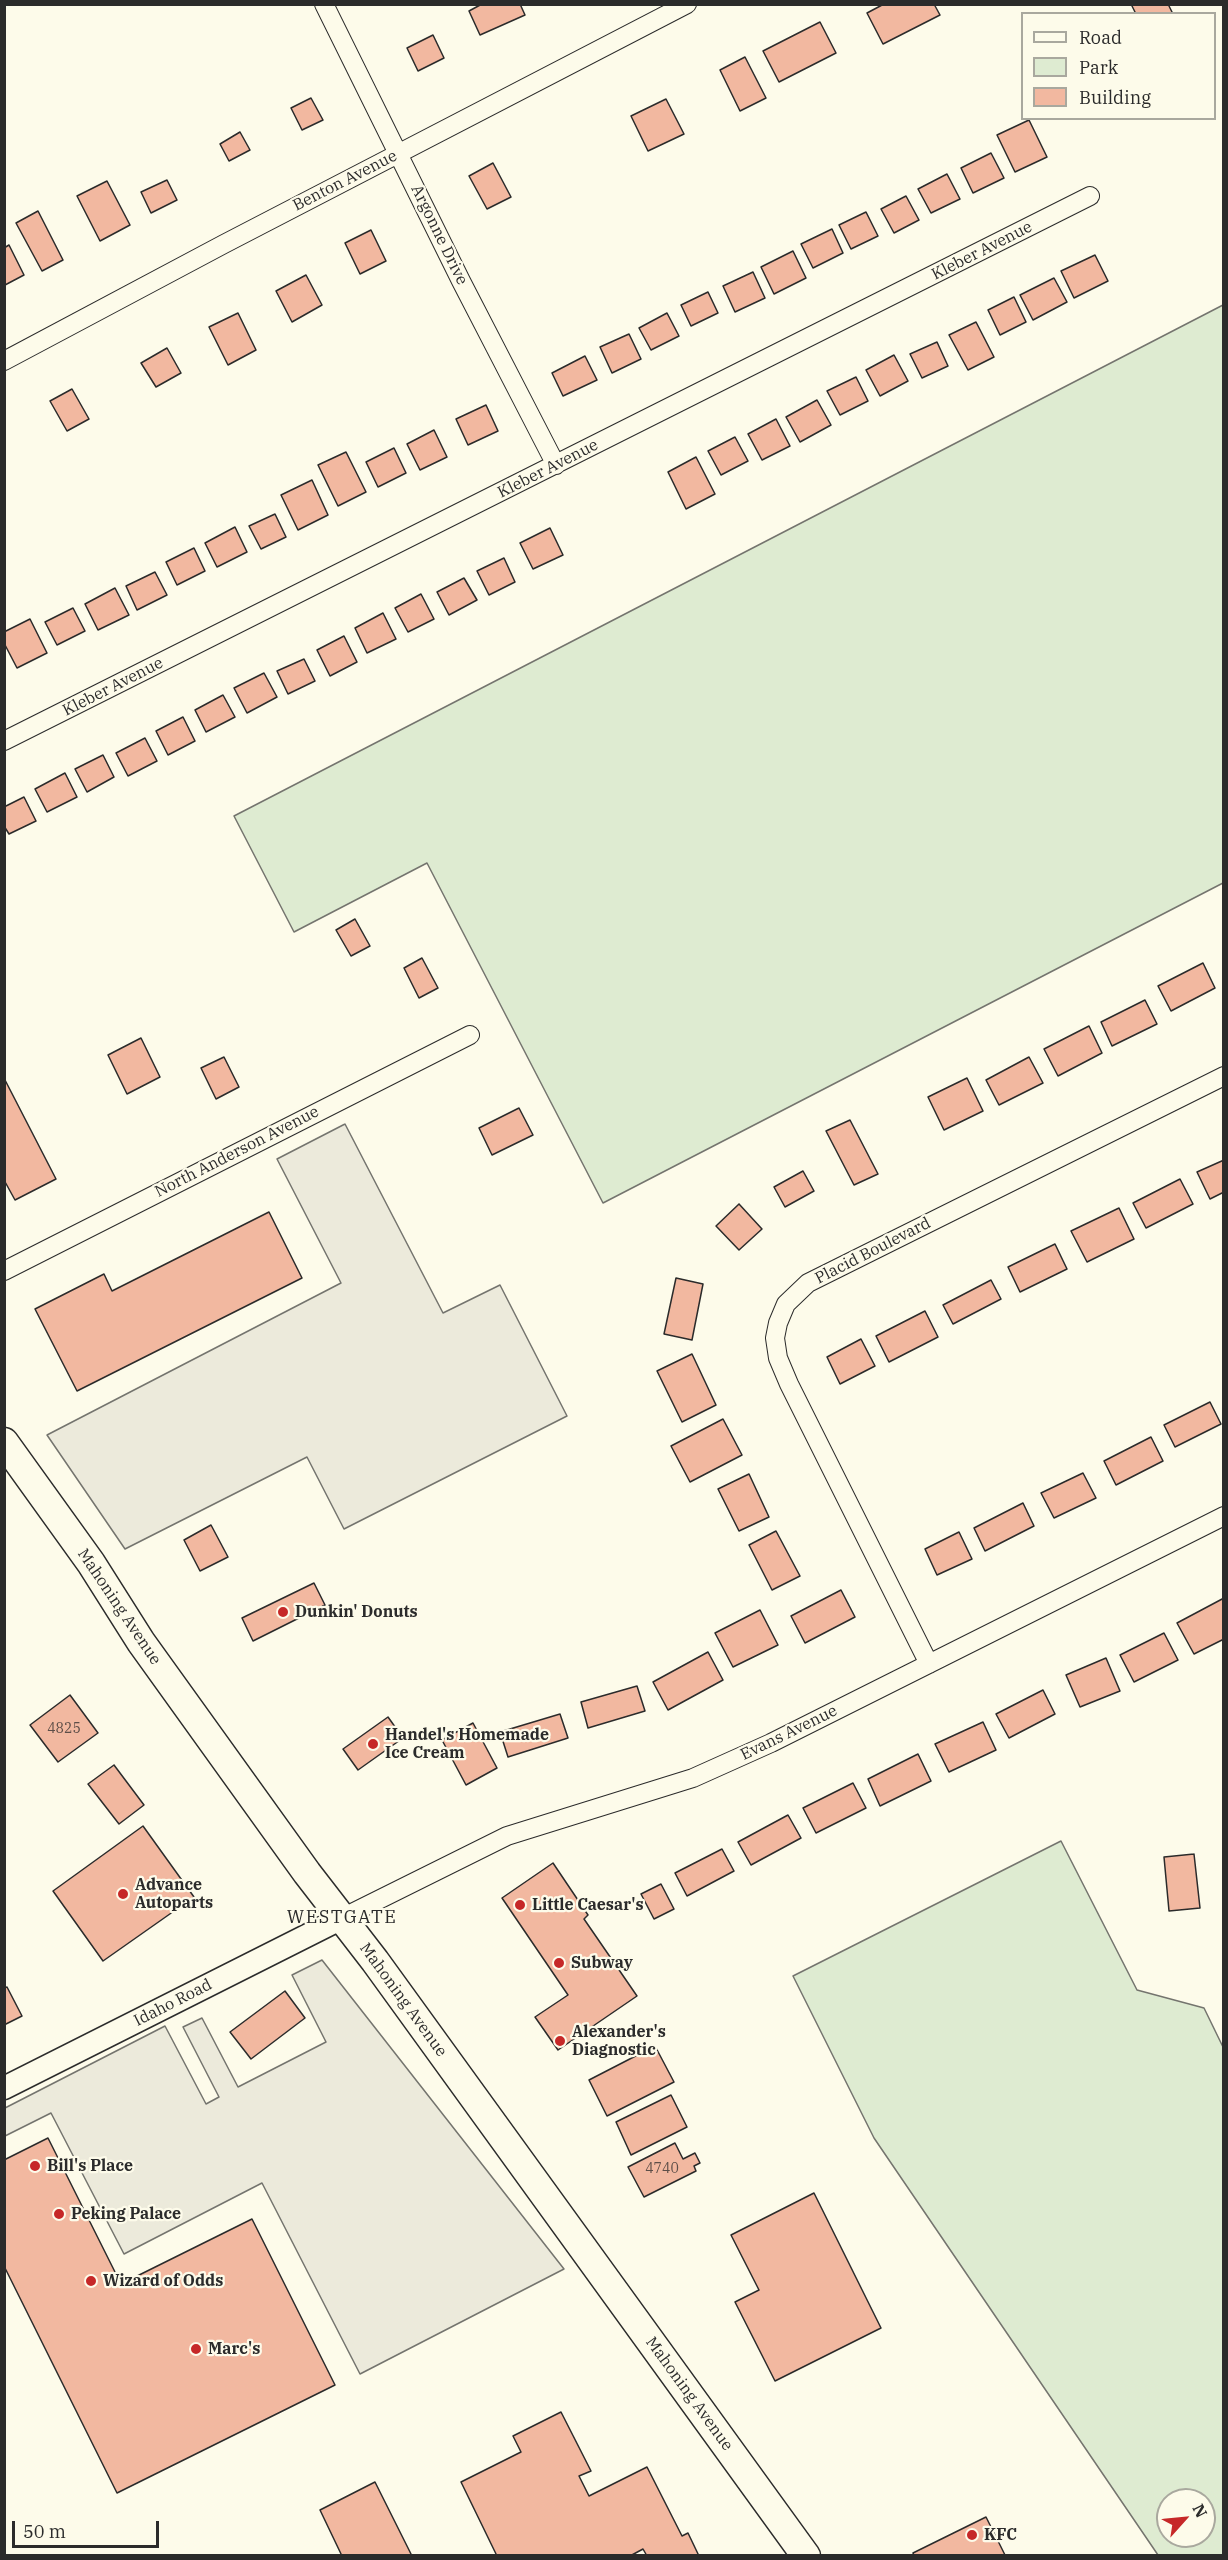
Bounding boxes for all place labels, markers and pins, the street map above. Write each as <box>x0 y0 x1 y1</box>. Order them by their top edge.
place label: Dunkin' Donuts <box>295 1602 418 1622</box>
marker: Dunkin' Donuts <box>276 1605 290 1619</box>
place label: Handel's Homemade Ice Cream <box>385 1725 549 1763</box>
marker: Handel's Homemade Ice Cream <box>366 1737 380 1751</box>
place label: Advance Autoparts <box>135 1875 213 1913</box>
marker: Advance Autoparts <box>116 1887 130 1901</box>
place label: Little Caesar's <box>532 1895 644 1915</box>
marker: Little Caesar's <box>513 1898 527 1912</box>
place label: Subway <box>571 1953 633 1973</box>
marker: Subway <box>552 1956 566 1970</box>
place label: Alexander's Diagnostic <box>572 2022 666 2060</box>
marker: Alexander's Diagnostic <box>553 2034 567 2048</box>
place label: Bill's Place <box>47 2156 133 2176</box>
marker: Bill's Place <box>28 2159 42 2173</box>
place label: Peking Palace <box>71 2204 181 2224</box>
marker: Peking Palace <box>52 2207 66 2221</box>
place label: Wizard of Odds <box>103 2271 223 2291</box>
marker: Wizard of Odds <box>84 2274 98 2288</box>
place label: Marc's <box>208 2339 260 2359</box>
marker: Marc's <box>189 2342 203 2356</box>
place label: KFC <box>984 2525 1017 2545</box>
marker: KFC <box>965 2528 979 2542</box>

